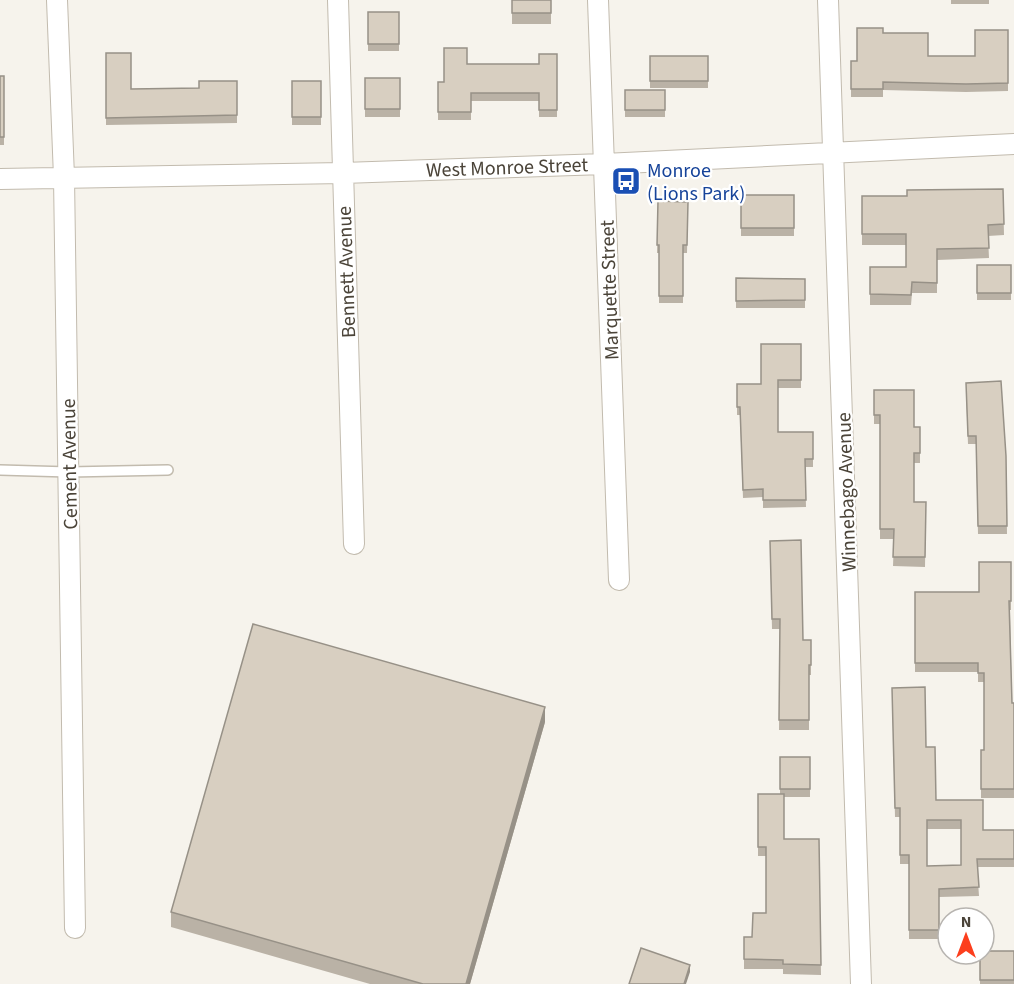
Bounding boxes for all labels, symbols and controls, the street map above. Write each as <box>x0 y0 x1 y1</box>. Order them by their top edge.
street label: West Monroe Street <box>425 151 589 185</box>
place label: Monroe (Lions Park) <box>647 157 745 208</box>
bus stop icon: Monroe (Lions Park) <box>610 165 642 197</box>
street label: Bennett Avenue <box>331 205 363 338</box>
street label: Marquette Street <box>594 219 626 360</box>
street label: Cement Avenue <box>55 398 85 530</box>
street label: Winnebago Avenue <box>830 412 864 572</box>
north arrow <box>936 906 996 966</box>
text: N <box>961 911 971 933</box>

